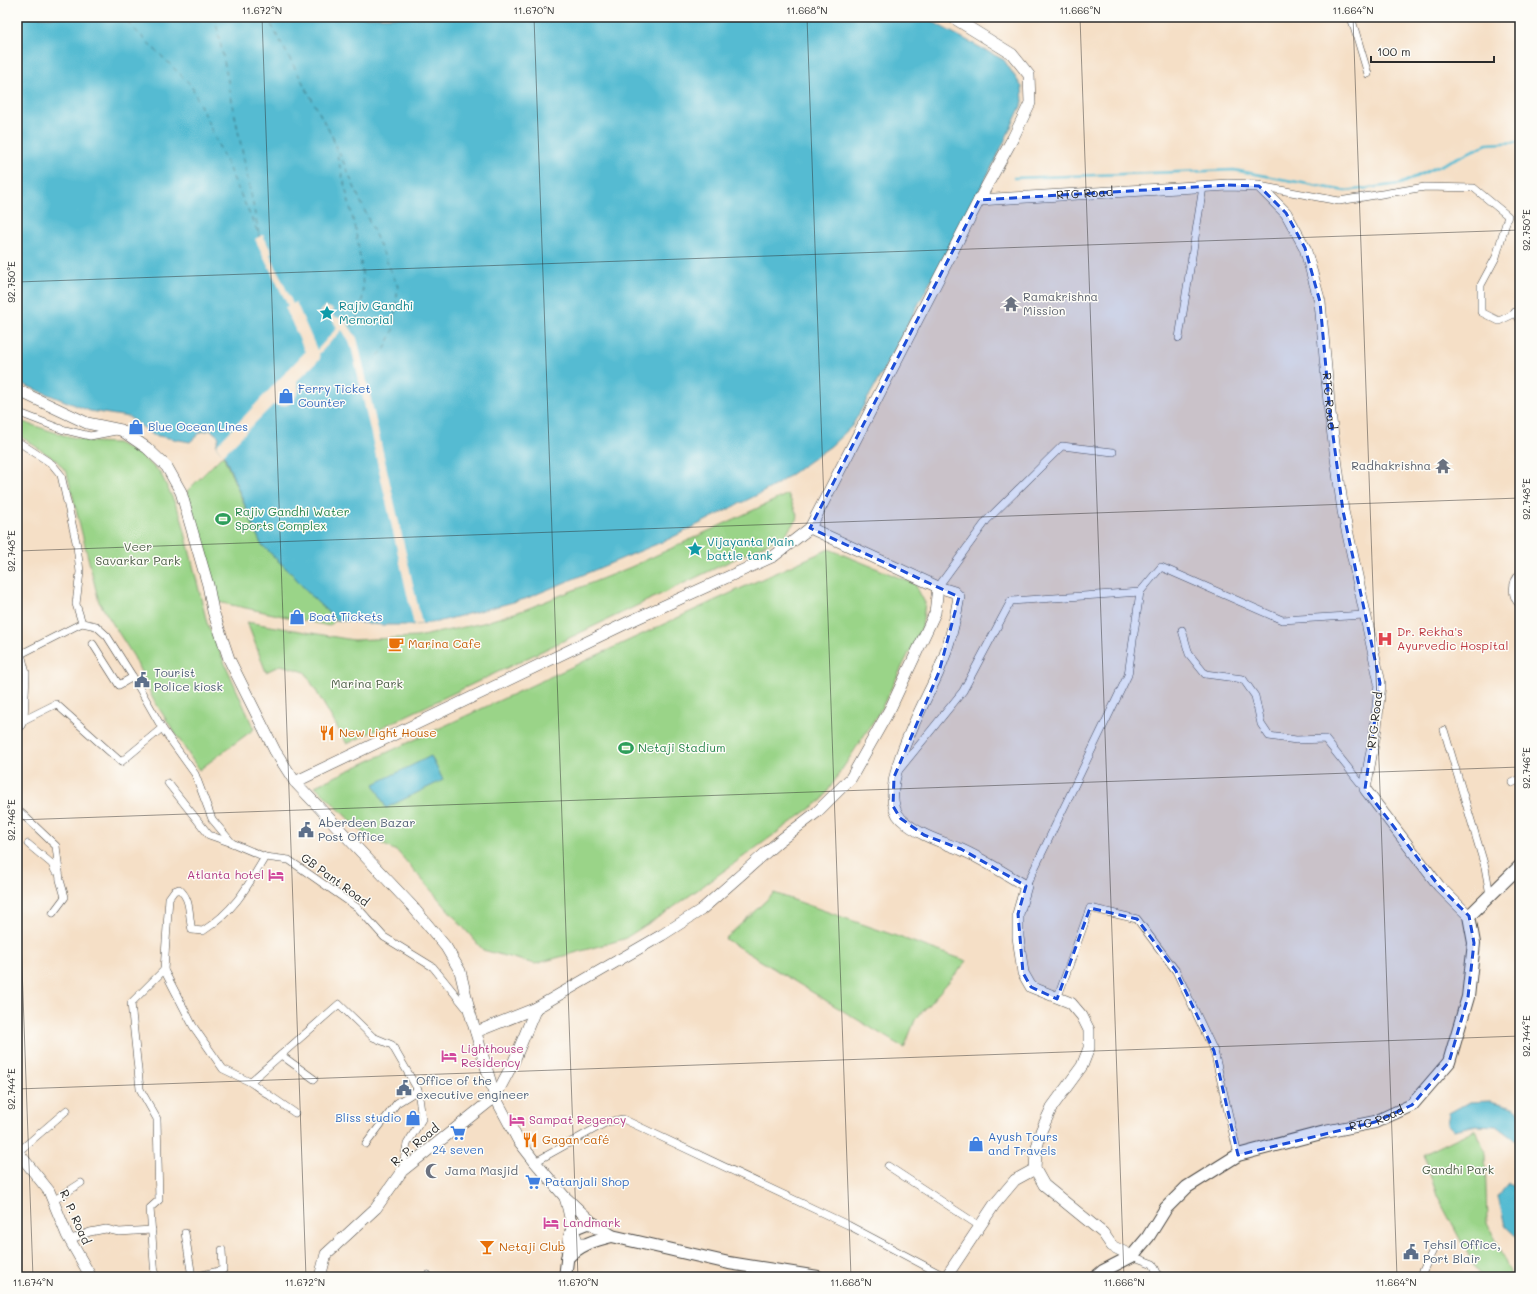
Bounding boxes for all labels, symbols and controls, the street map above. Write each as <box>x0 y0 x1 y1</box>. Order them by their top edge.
text: 11.672°N <box>242 3 282 17</box>
text: 11.670°N <box>514 3 554 17</box>
text: 11.668°N <box>786 3 828 17</box>
text: 11.666°N <box>1059 3 1101 17</box>
text: 11.664°N <box>1332 3 1374 17</box>
scale bar <box>1371 38 1494 64</box>
text: 100 m <box>1377 43 1411 59</box>
street label: RTG Road <box>1056 183 1114 202</box>
text: 92.750°E <box>1519 209 1533 251</box>
text: 92.750°E <box>4 261 18 303</box>
place label: Ramakrishna Mission <box>1023 288 1098 318</box>
temple icon: Ramakrishna Mission <box>1002 295 1020 313</box>
place label: Rajiv Gandhi Memorial <box>339 297 413 327</box>
place icon: Rajiv Gandhi Memorial <box>318 304 336 322</box>
street label: RTG Road <box>1319 372 1341 431</box>
place label: Ferry Ticket Counter <box>298 380 371 410</box>
shop icon: Ferry Ticket Counter <box>277 387 295 405</box>
shop icon: Blue Ocean Lines <box>127 418 145 436</box>
place label: Blue Ocean Lines <box>148 418 248 434</box>
place label: Radhakrishna <box>1351 457 1431 473</box>
temple icon: Radhakrishna <box>1434 457 1452 475</box>
text: 92.748°E <box>1519 478 1533 520</box>
place label: Rajiv Gandhi Water Sports Complex <box>235 503 350 533</box>
sports icon: Rajiv Gandhi Water Sports Complex <box>214 510 232 528</box>
text: 92.748°E <box>4 530 18 572</box>
place label: Vijayanta Main battle tank <box>707 533 794 563</box>
park label: Veer Savarkar Park <box>96 538 181 568</box>
place icon: Vijayanta Main battle tank <box>686 540 704 558</box>
shop icon: Boat Tickets <box>288 608 306 626</box>
place label: Boat Tickets <box>309 608 383 624</box>
place label: Dr. Rekha's Ayurvedic Hospital <box>1397 623 1508 653</box>
hospital icon: Dr. Rekha's Ayurvedic Hospital <box>1376 630 1394 648</box>
cafe icon: Marina Cafe <box>387 635 405 653</box>
place label: Marina Cafe <box>408 635 481 651</box>
place label: Tourist Police kiosk <box>154 664 223 694</box>
public building icon: Tourist Police kiosk <box>133 671 151 689</box>
park label: Marina Park <box>331 675 403 691</box>
street label: RTG Road <box>1363 690 1385 749</box>
restaurant icon: New Light House <box>318 724 336 742</box>
place label: New Light House <box>339 724 437 740</box>
sports icon: Netaji Stadium <box>617 739 635 757</box>
place label: Netaji Stadium <box>638 739 726 755</box>
text: 92.746°E <box>1519 747 1533 789</box>
text: 92.746°E <box>4 799 18 841</box>
place label: Aberdeen Bazar Post Office <box>318 814 415 844</box>
public building icon: Aberdeen Bazar Post Office <box>297 821 315 839</box>
street label: GB Pant Road <box>298 849 373 910</box>
place label: Atlanta hotel <box>187 866 264 882</box>
hotel icon: Atlanta hotel <box>267 866 285 884</box>
text: 92.744°E <box>1519 1015 1533 1057</box>
place label: Lighthouse Residency <box>461 1040 524 1070</box>
hotel icon: Lighthouse Residency <box>440 1047 458 1065</box>
text: 92.744°E <box>4 1068 18 1110</box>
place label: Office of the executive engineer <box>416 1072 529 1102</box>
public building icon: Office of the executive engineer <box>395 1079 413 1097</box>
street label: RTG Road <box>1347 1101 1406 1134</box>
place label: Bliss studio <box>335 1109 401 1125</box>
shop icon: Bliss studio <box>404 1109 422 1127</box>
hotel icon: Sampat Regency <box>508 1111 526 1129</box>
place label: Sampat Regency <box>529 1111 626 1127</box>
street label: R. P. Road <box>387 1119 442 1169</box>
supermarket icon: 24 seven <box>449 1124 467 1142</box>
place label: Ayush Tours and Travels <box>988 1128 1058 1158</box>
restaurant icon: Gagan café <box>521 1131 539 1149</box>
place label: Gagan café <box>542 1131 609 1147</box>
shop icon: Ayush Tours and Travels <box>967 1135 985 1153</box>
place label: 24 seven <box>432 1141 484 1157</box>
park label: Gandhi Park <box>1422 1161 1494 1177</box>
mosque icon: Jama Masjid <box>424 1162 442 1180</box>
place label: Jama Masjid <box>445 1162 519 1178</box>
supermarket icon: Patanjali Shop <box>524 1173 542 1191</box>
place label: Patanjali Shop <box>545 1173 629 1189</box>
street label: R. P. Road <box>57 1187 95 1247</box>
hotel icon: Landmark <box>542 1214 560 1232</box>
place label: Landmark <box>563 1214 620 1230</box>
place label: Tehsil Office, Port Blair <box>1423 1236 1501 1266</box>
bar icon: Netaji Club <box>478 1238 496 1256</box>
place label: Netaji Club <box>499 1238 565 1254</box>
public building icon: Tehsil Office, Port Blair <box>1402 1243 1420 1261</box>
text: 11.674°N <box>13 1275 53 1289</box>
text: 11.672°N <box>285 1275 325 1289</box>
text: 11.670°N <box>558 1275 598 1289</box>
text: 11.668°N <box>830 1275 872 1289</box>
text: 11.666°N <box>1103 1275 1145 1289</box>
text: 11.664°N <box>1375 1275 1417 1289</box>

